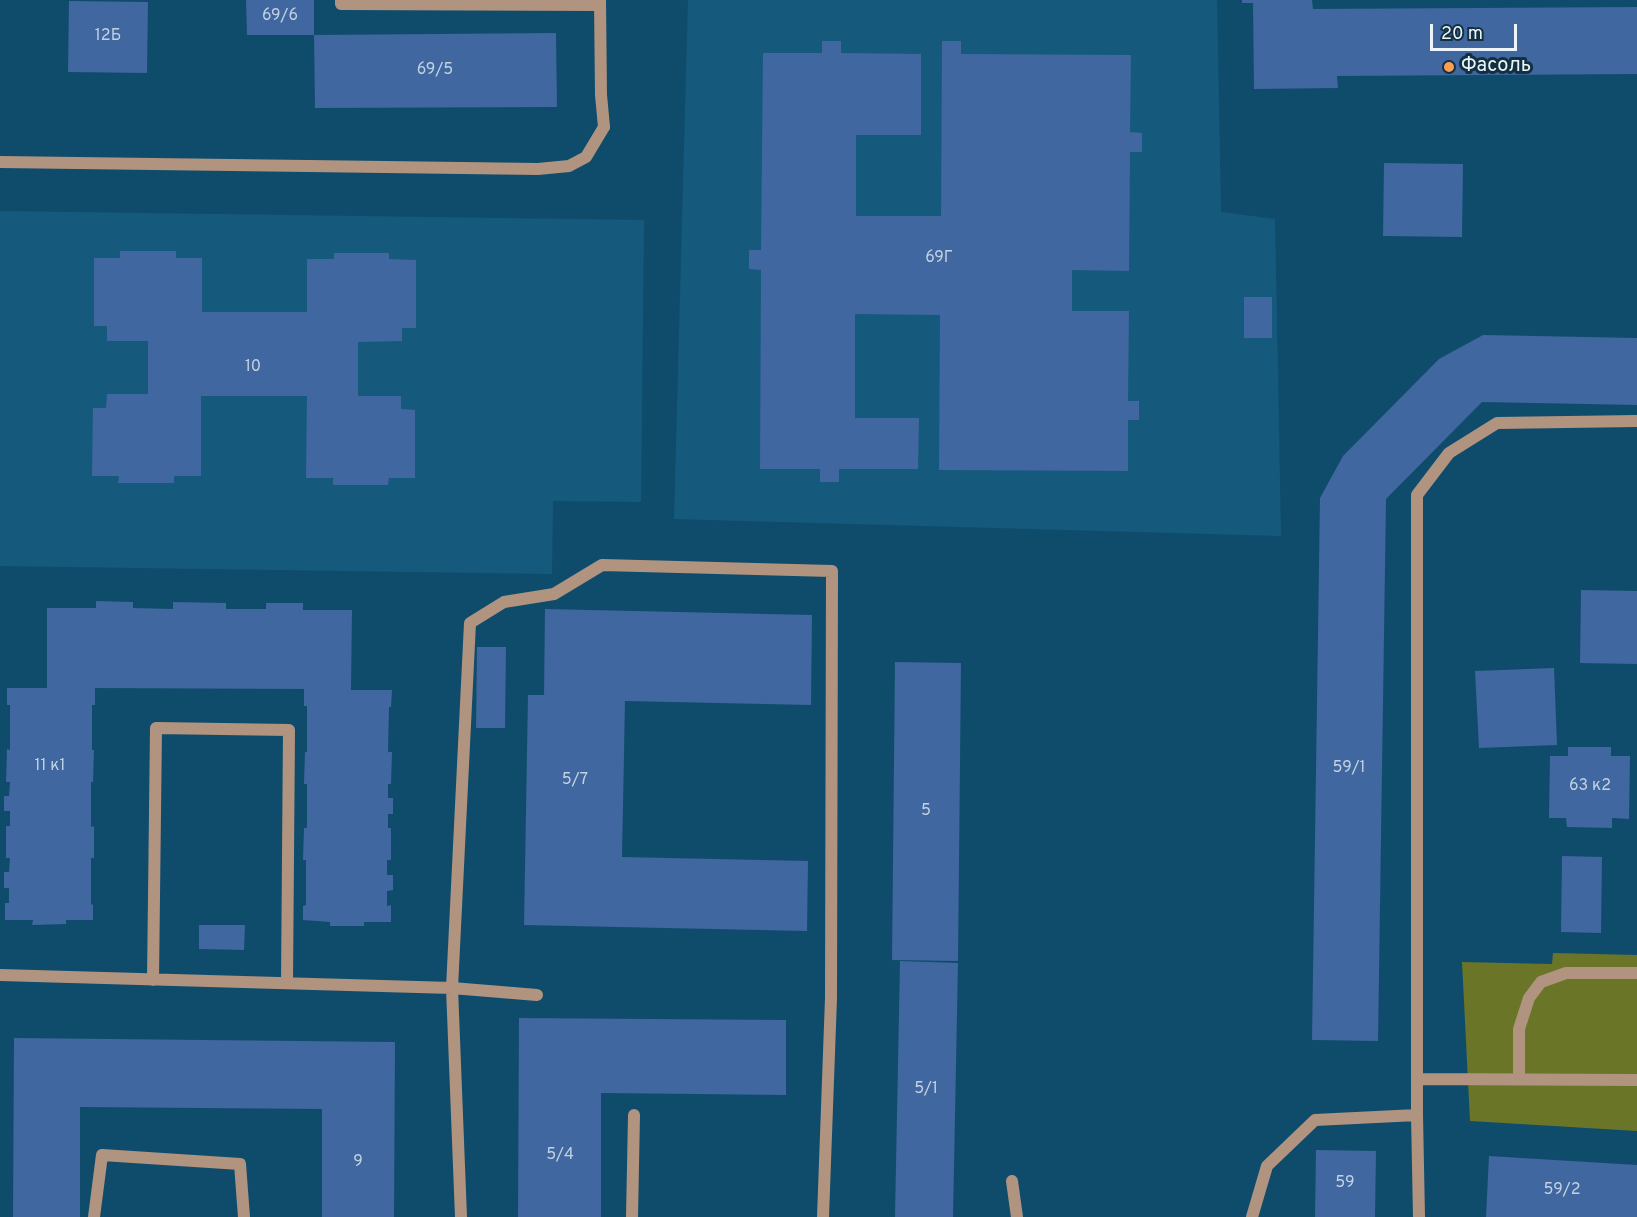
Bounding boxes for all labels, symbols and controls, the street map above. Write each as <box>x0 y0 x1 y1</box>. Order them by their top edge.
house number: 69/6 <box>262 7 298 27</box>
scale bar <box>1433 12 1520 50</box>
text: 20 m <box>1441 23 1483 46</box>
house number: 12Б <box>95 27 121 47</box>
place label: Фасоль <box>1461 55 1531 79</box>
marker: Фасоль <box>1442 60 1456 74</box>
house number: 69/5 <box>417 61 453 81</box>
house number: 69Г <box>925 249 953 269</box>
house number: 10 <box>245 358 261 378</box>
house number: 11 к1 <box>35 757 65 777</box>
house number: 59/1 <box>1332 759 1366 779</box>
house number: 5/7 <box>562 771 588 791</box>
house number: 63 к2 <box>1569 777 1611 797</box>
house number: 5 <box>921 802 931 822</box>
house number: 5/1 <box>914 1080 938 1100</box>
house number: 5/4 <box>546 1146 574 1166</box>
house number: 9 <box>353 1153 363 1173</box>
house number: 59 <box>1335 1174 1355 1194</box>
house number: 59/2 <box>1544 1181 1580 1201</box>

